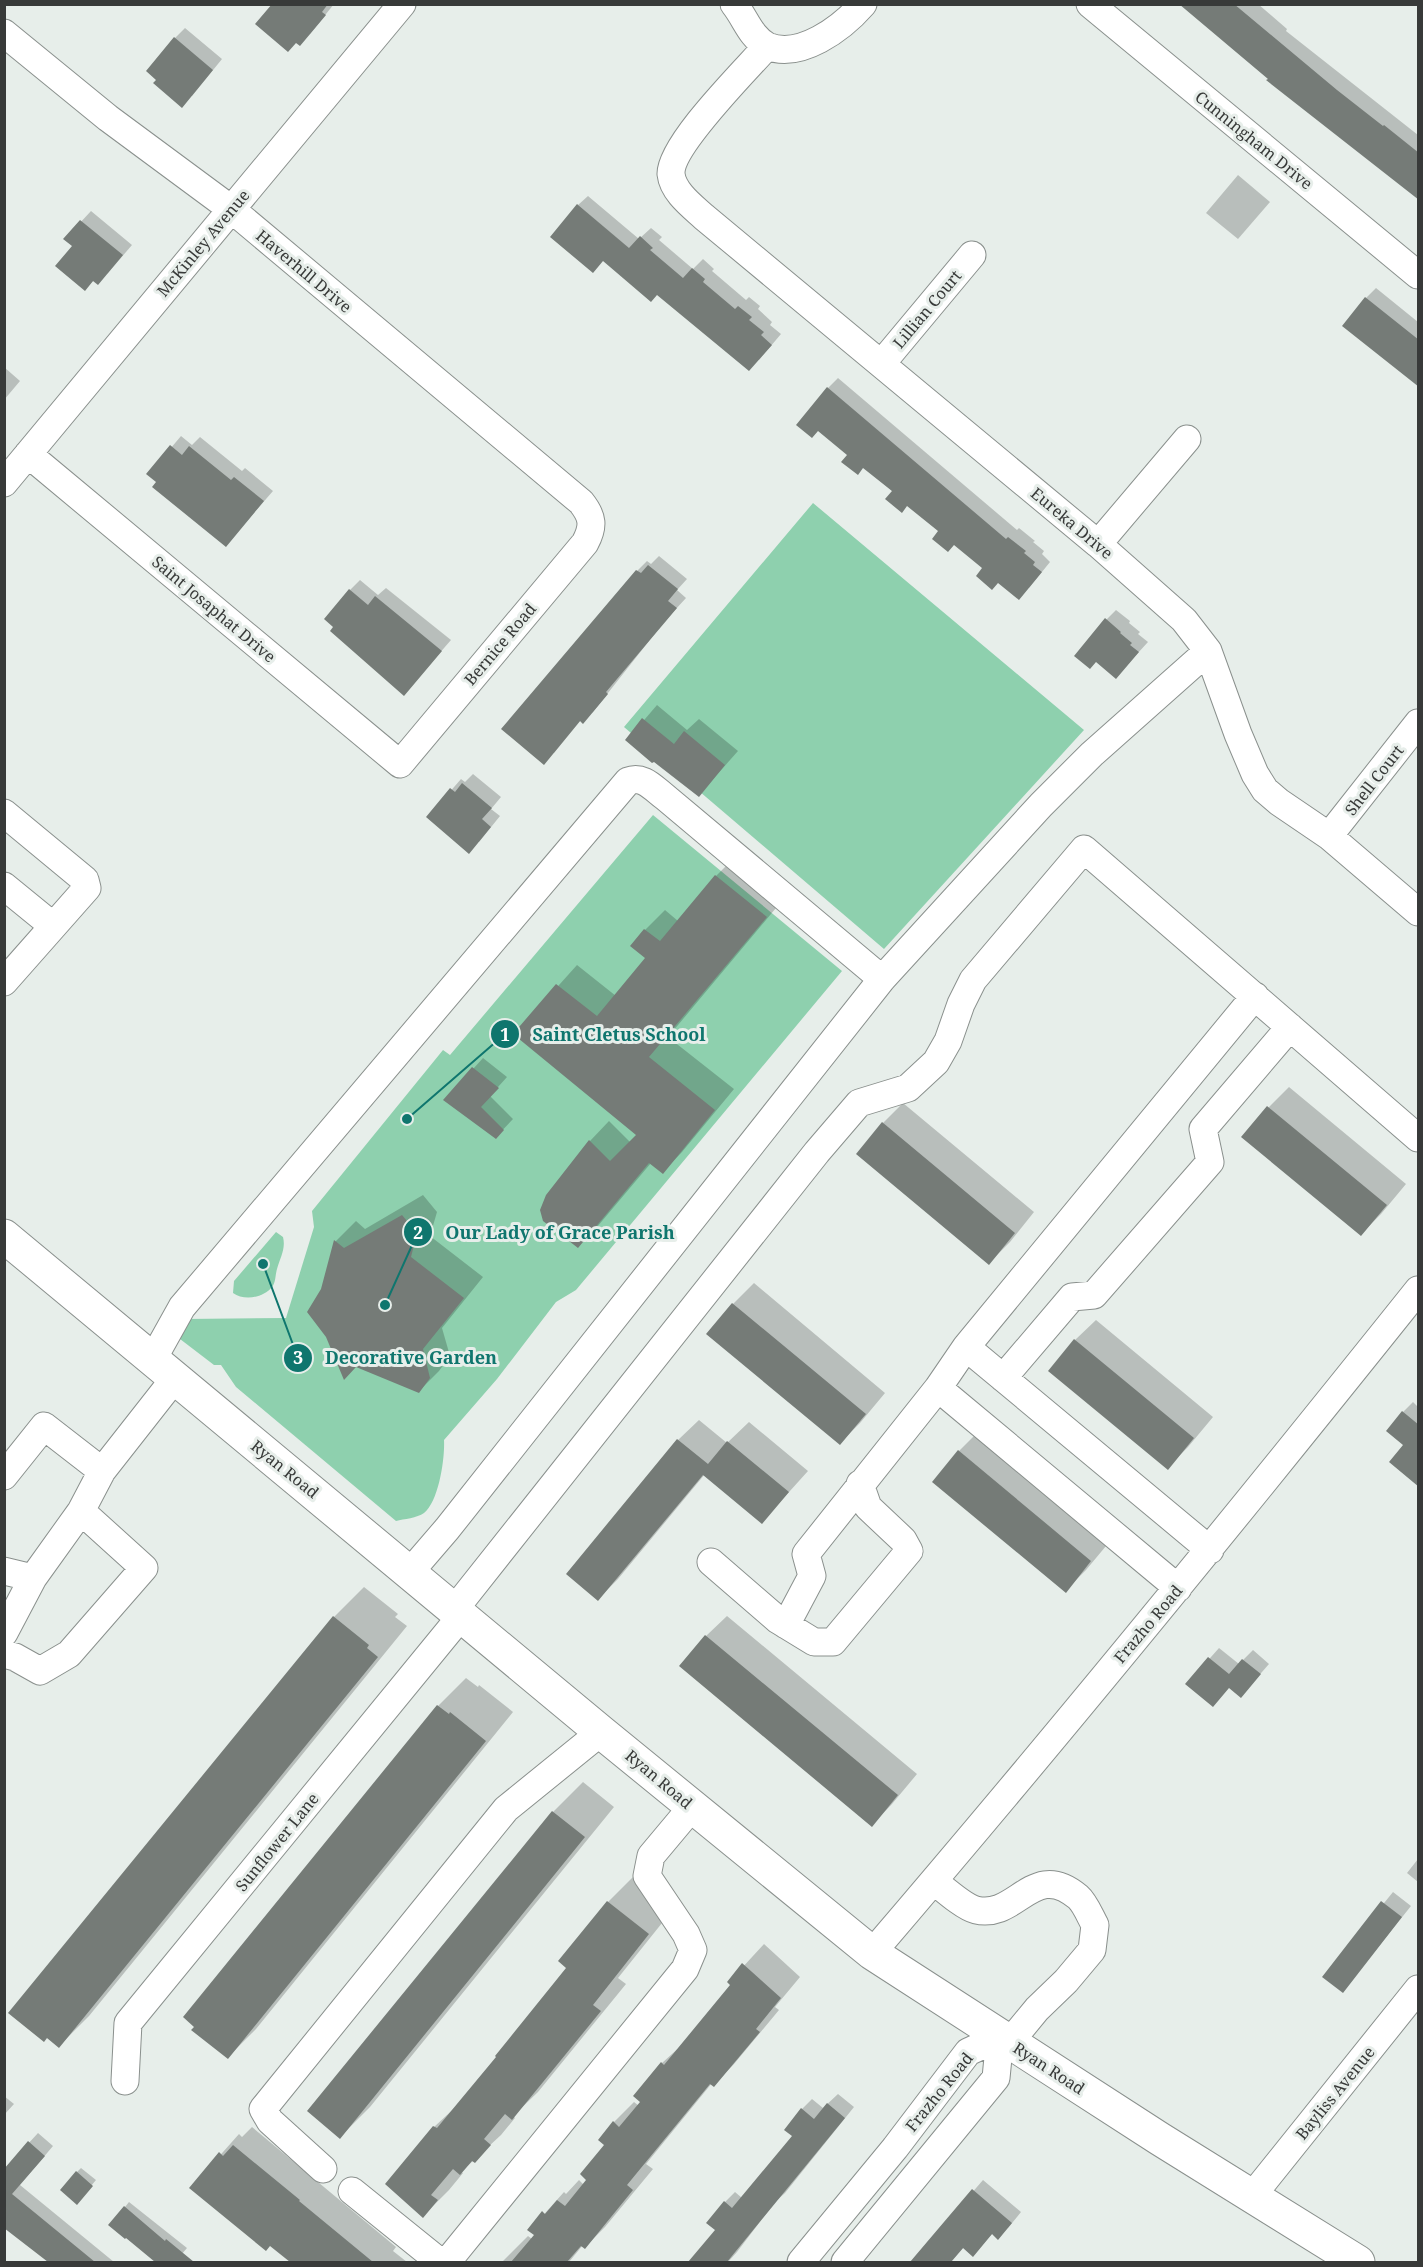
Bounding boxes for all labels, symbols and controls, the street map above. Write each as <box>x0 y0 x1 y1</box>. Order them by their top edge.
street label: Cunningham Drive <box>1191 86 1317 194</box>
street label: McKinley Avenue <box>152 185 254 301</box>
street label: Haverhill Drive <box>252 224 356 318</box>
street label: Lillian Court <box>888 265 967 353</box>
street label: Eureka Drive <box>1026 482 1118 564</box>
street label: Saint Josaphat Drive <box>148 551 280 667</box>
street label: Bernice Road <box>459 598 541 690</box>
street label: Shell Court <box>1340 740 1409 820</box>
callout: Saint Cletus School <box>490 1016 718 1052</box>
text: 1 <box>500 1022 510 1046</box>
text: Saint Cletus School <box>532 1022 706 1046</box>
callout: Our Lady of Grace Parish <box>403 1214 687 1250</box>
text: 2 <box>413 1220 423 1244</box>
text: Our Lady of Grace Parish <box>445 1220 675 1244</box>
callout: Decorative Garden <box>283 1340 509 1376</box>
text: 3 <box>293 1345 303 1369</box>
text: Decorative Garden <box>325 1345 497 1369</box>
street label: Ryan Road <box>246 1435 324 1503</box>
street label: Frazho Road <box>1109 1580 1187 1668</box>
street label: Ryan Road <box>621 1744 697 1814</box>
street label: Sunflower Lane <box>230 1788 324 1896</box>
street label: Ryan Road <box>1009 2037 1089 2099</box>
street label: Bayliss Avenue <box>1291 2042 1379 2144</box>
street label: Frazho Road <box>900 2048 978 2136</box>

